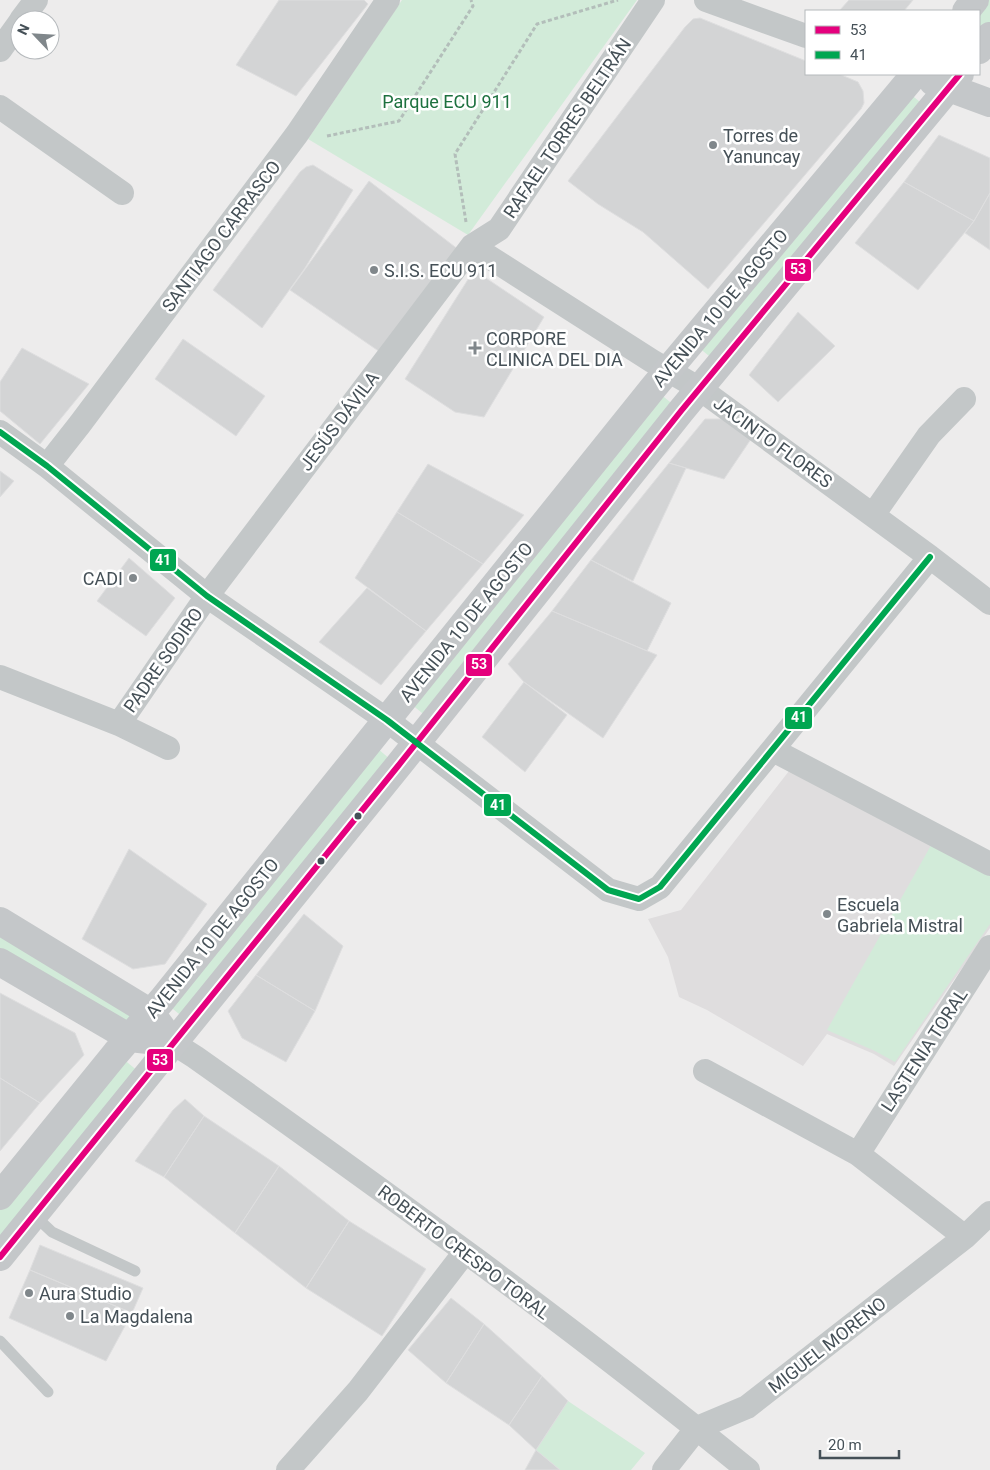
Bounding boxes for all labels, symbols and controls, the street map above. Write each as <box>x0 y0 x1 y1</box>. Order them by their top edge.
north arrow <box>10 10 60 60</box>
legend <box>805 10 980 75</box>
text: 53 <box>850 21 867 39</box>
text: N <box>14 22 33 37</box>
street label: RAFAEL TORRES BELTRÁN <box>499 34 635 222</box>
text: 41 <box>850 46 867 64</box>
park label: Parque ECU 911 <box>382 91 512 112</box>
place label: Torres de Yanuncay <box>723 125 801 167</box>
marker: Torres de Yanuncay <box>707 139 719 151</box>
street label: SANTIAGO CARRASCO <box>157 156 285 316</box>
street label: AVENIDA 10 DE AGOSTO <box>648 225 792 391</box>
line badge: 53 <box>784 258 812 282</box>
place label: S.I.S. ECU 911 <box>384 260 497 281</box>
text: 53 <box>790 261 806 277</box>
marker: S.I.S. ECU 911 <box>368 264 380 276</box>
place label: CORPORE CLINICA DEL DIA <box>486 328 623 370</box>
marker: CORPORE CLINICA DEL DIA <box>468 341 482 355</box>
street label: JESÚS DÁVILA <box>295 367 383 475</box>
street label: JACINTO FLORES <box>710 392 837 492</box>
street label: AVENIDA 10 DE AGOSTO <box>395 538 537 706</box>
line badge: 41 <box>149 548 177 572</box>
text: 41 <box>155 552 171 568</box>
place label: CADI <box>83 568 123 589</box>
marker: CADI <box>127 572 139 584</box>
street label: PADRE SODIRO <box>119 604 207 716</box>
line badge: 53 <box>465 653 493 677</box>
text: 53 <box>471 656 487 672</box>
line badge: 41 <box>784 706 813 730</box>
text: 41 <box>791 709 807 725</box>
line badge: 41 <box>483 793 512 817</box>
text: 41 <box>490 797 506 813</box>
unlabelled marker <box>353 811 363 821</box>
street label: AVENIDA 10 DE AGOSTO <box>141 854 283 1022</box>
unlabelled marker <box>316 856 326 866</box>
place label: Escuela Gabriela Mistral <box>837 894 963 936</box>
marker: Escuela Gabriela Mistral <box>821 908 833 920</box>
street label: LASTENIA TORAL <box>876 984 972 1115</box>
line badge: 53 <box>146 1048 174 1072</box>
text: 53 <box>152 1052 168 1068</box>
street label: ROBERTO CRESPO TORAL <box>374 1181 554 1324</box>
place label: Aura Studio <box>39 1283 132 1304</box>
marker: Aura Studio <box>23 1287 35 1299</box>
street label: MIGUEL MORENO <box>764 1293 890 1397</box>
place label: La Magdalena <box>80 1306 193 1327</box>
marker: La Magdalena <box>64 1310 76 1322</box>
scale bar <box>820 1428 899 1460</box>
text: 20 m <box>828 1436 862 1454</box>

